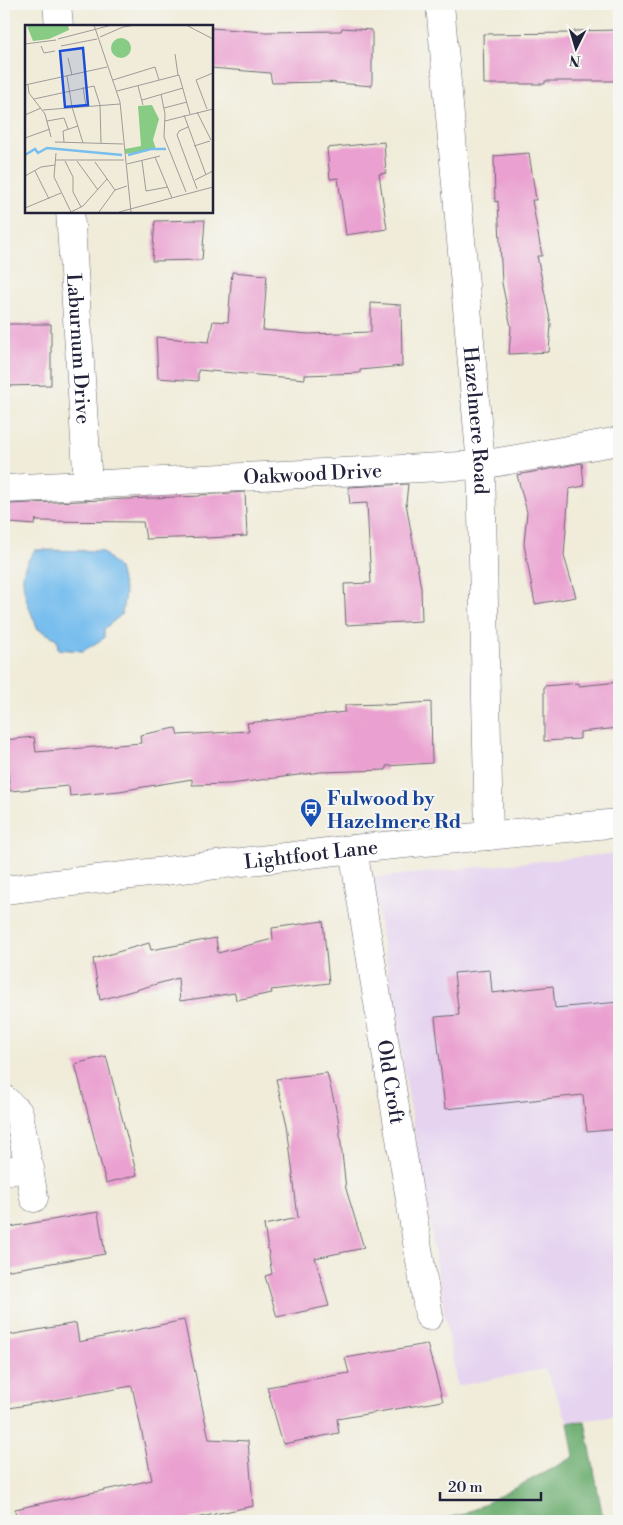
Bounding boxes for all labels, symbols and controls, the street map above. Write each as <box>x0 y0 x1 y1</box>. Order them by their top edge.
north arrow <box>550 22 600 72</box>
inset map <box>25 25 212 212</box>
text: N <box>569 51 581 69</box>
street label: Laburnum Drive <box>60 273 95 425</box>
street label: Hazelmere Road <box>457 345 493 495</box>
street label: Oakwood Drive <box>243 459 383 491</box>
place label: Fulwood by Hazelmere Rd <box>327 787 462 835</box>
bus stop icon: Fulwood by Hazelmere Rd <box>299 797 323 828</box>
street label: Lightfoot Lane <box>243 836 379 876</box>
street label: Old Croft <box>370 1038 409 1126</box>
scale bar <box>440 1470 542 1502</box>
text: 20 m <box>448 1478 483 1497</box>

